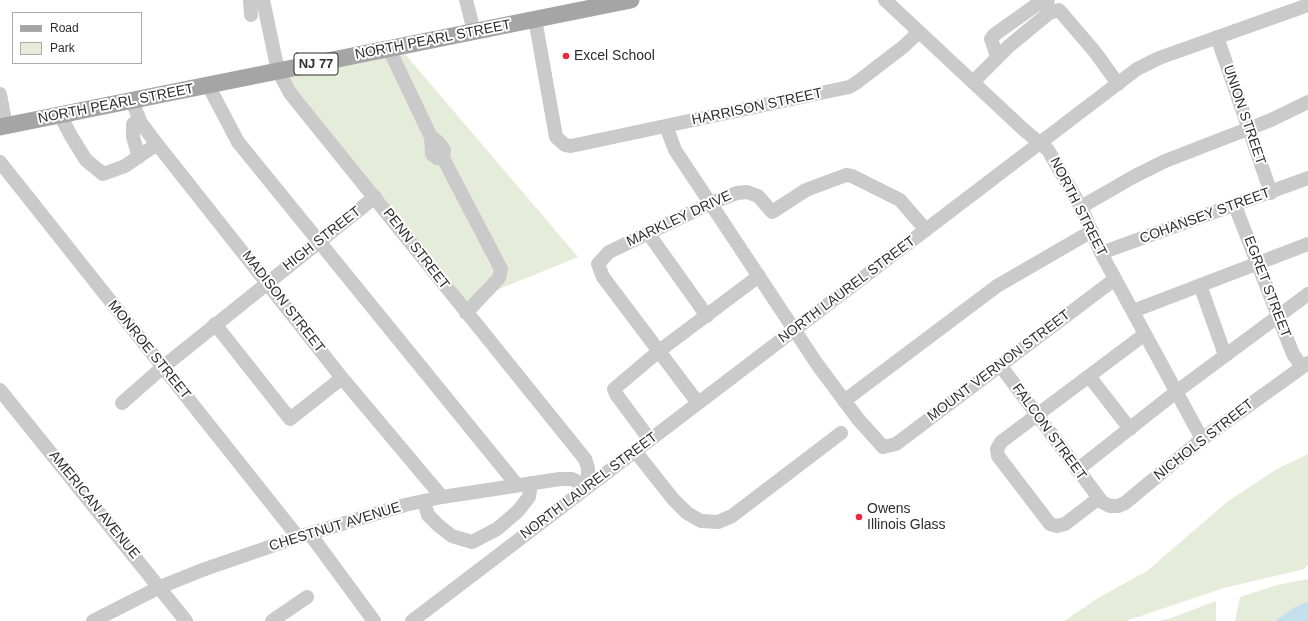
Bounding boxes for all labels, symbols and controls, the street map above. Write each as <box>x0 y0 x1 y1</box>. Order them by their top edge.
legend <box>12 12 142 64</box>
street label: NORTH PEARL STREET <box>354 17 512 63</box>
text: Road <box>50 21 79 35</box>
text: Park <box>50 41 75 55</box>
place label: Excel School <box>574 48 655 64</box>
marker: Excel School <box>561 51 571 61</box>
road number: NJ 77 <box>294 53 338 75</box>
street label: UNION STREET <box>1219 63 1269 167</box>
street label: NORTH PEARL STREET <box>37 81 195 127</box>
street label: HARRISON STREET <box>690 85 824 129</box>
street label: NORTH STREET <box>1046 155 1110 259</box>
street label: COHANSEY STREET <box>1137 185 1273 247</box>
street label: MARKLEY DRIVE <box>624 187 734 251</box>
street label: HIGH STREET <box>280 203 364 275</box>
street label: PENN STREET <box>379 205 453 293</box>
street label: NORTH LAUREL STREET <box>775 233 919 347</box>
street label: EGRET STREET <box>1240 234 1294 340</box>
street label: MADISON STREET <box>238 248 328 356</box>
street label: MONROE STREET <box>104 297 194 403</box>
street label: MOUNT VERNON STREET <box>924 307 1074 425</box>
street label: FALCON STREET <box>1008 380 1090 484</box>
street label: NICHOLS STREET <box>1151 396 1257 484</box>
street label: NORTH LAUREL STREET <box>517 429 661 543</box>
street label: AMERICAN AVENUE <box>45 448 143 562</box>
street label: CHESTNUT AVENUE <box>267 499 403 555</box>
place label: Owens Illinois Glass <box>867 501 946 534</box>
marker: Owens Illinois Glass <box>854 512 864 522</box>

